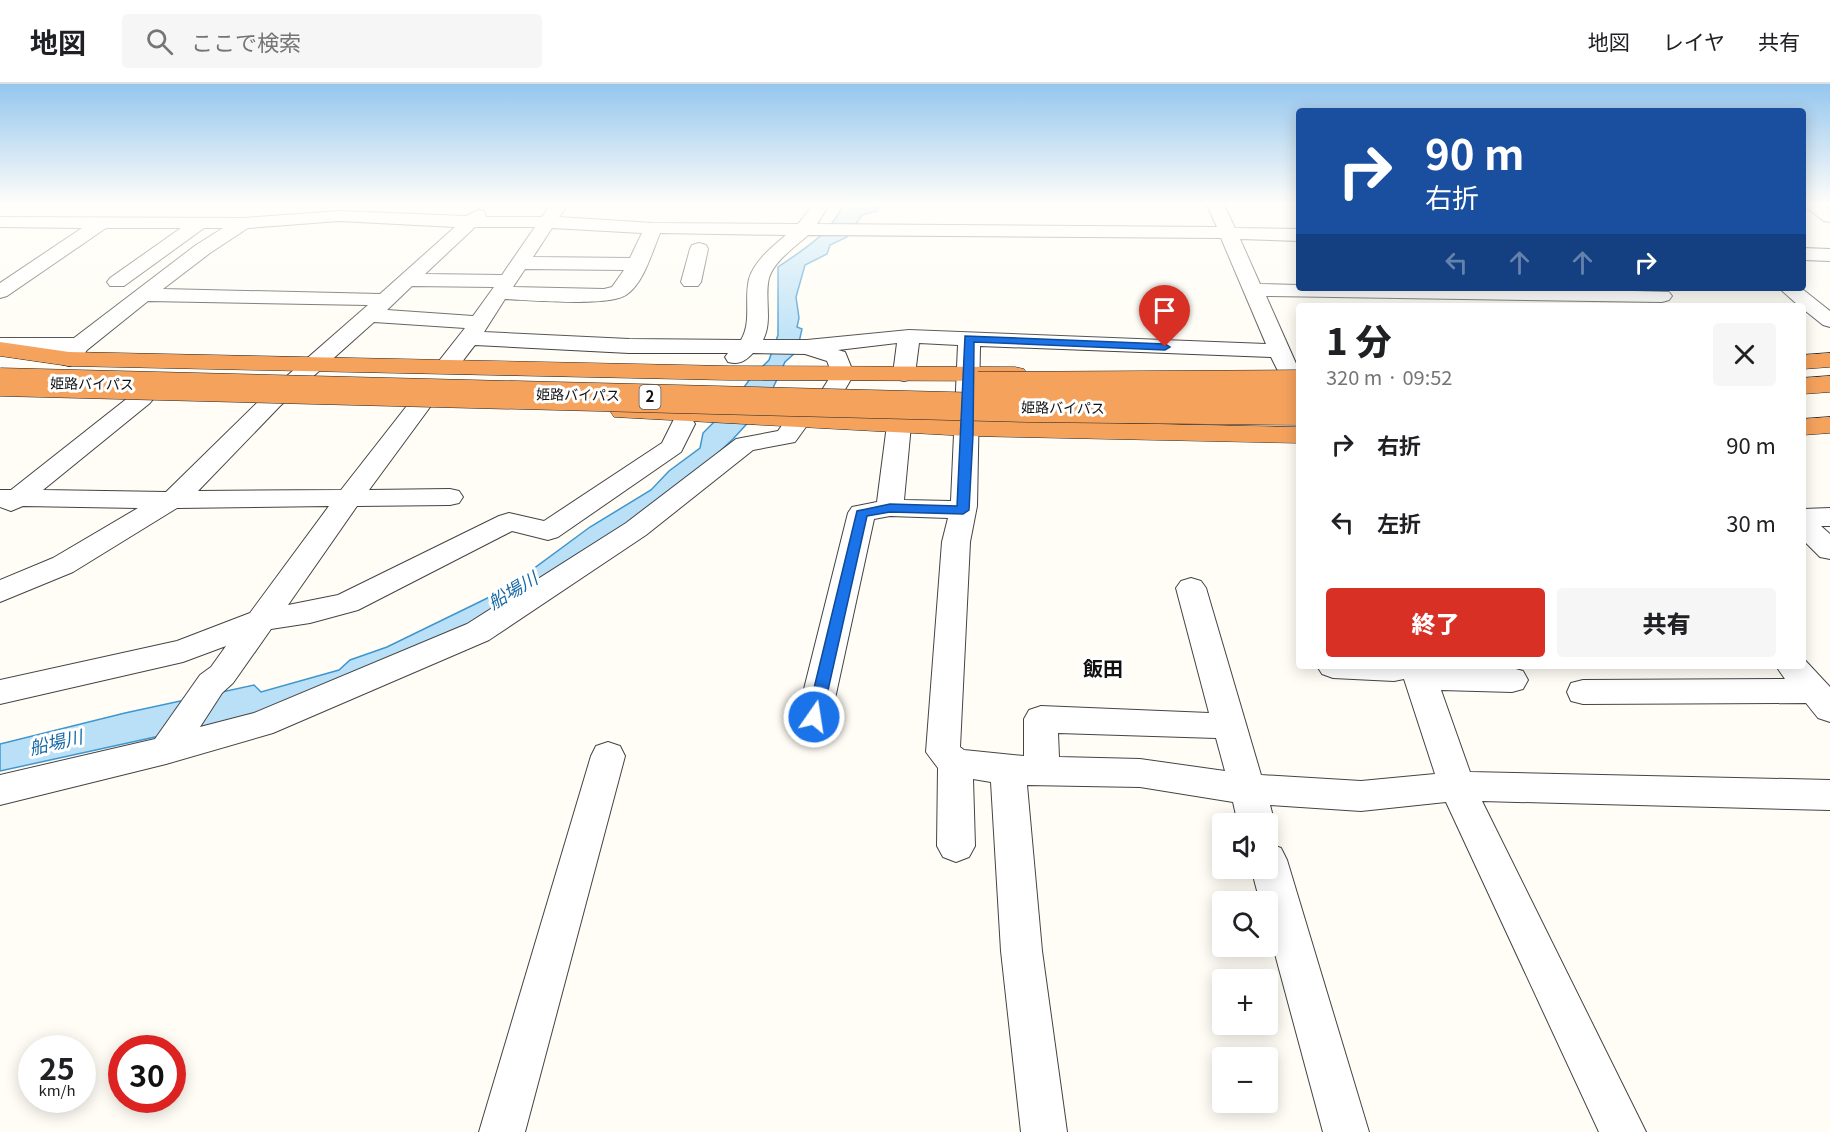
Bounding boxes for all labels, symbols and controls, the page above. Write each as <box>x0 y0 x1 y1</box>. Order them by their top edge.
search box <box>122 14 542 68</box>
text: 地図 <box>30 21 86 61</box>
icon: search <box>143 25 176 58</box>
text: ここで検索 <box>191 25 301 57</box>
text: 地図 <box>1588 26 1630 56</box>
text: レイヤ <box>1663 26 1725 56</box>
text: 共有 <box>1758 26 1800 56</box>
text: 90 m <box>1425 121 1525 182</box>
icon: right <box>1326 132 1404 210</box>
text: 右折 <box>1425 177 1479 216</box>
icon: left <box>1440 246 1473 279</box>
icon: ahead <box>1503 246 1536 279</box>
icon: ahead <box>1566 246 1599 279</box>
icon: right <box>1629 246 1662 279</box>
pin <box>1139 285 1190 347</box>
icon: arrive <box>1148 294 1181 327</box>
text: 1 分 <box>1326 313 1392 365</box>
button: close <box>1713 323 1776 386</box>
text: 320 m · 09:52 <box>1326 362 1452 391</box>
street label: 姫路バイパス <box>50 372 134 394</box>
street label: 姫路バイパス <box>536 383 620 405</box>
road number: 2 <box>640 385 660 409</box>
street label: 姫路バイパス <box>1021 396 1105 418</box>
icon: right <box>1326 428 1359 461</box>
text: 右折 <box>1377 428 1421 460</box>
text: 90 m <box>1726 428 1776 460</box>
icon: left <box>1326 506 1359 539</box>
text: 左折 <box>1377 506 1421 538</box>
text: 30 m <box>1726 506 1776 538</box>
water label: 船場川 <box>482 563 544 614</box>
button: 終了 <box>1326 588 1545 657</box>
button: 共有 <box>1557 588 1776 657</box>
district label: 飯田 <box>1083 653 1123 682</box>
position arrow <box>782 685 846 749</box>
water label: 船場川 <box>26 722 87 760</box>
map controls <box>1212 813 1278 1113</box>
button: sound <box>1212 813 1278 879</box>
button: search <box>1212 891 1278 957</box>
button: + <box>1212 969 1278 1035</box>
speed limit sign: 30 <box>108 1035 186 1113</box>
text: 25 <box>39 1045 75 1089</box>
button: − <box>1212 1047 1278 1113</box>
text: km/h <box>38 1079 76 1100</box>

